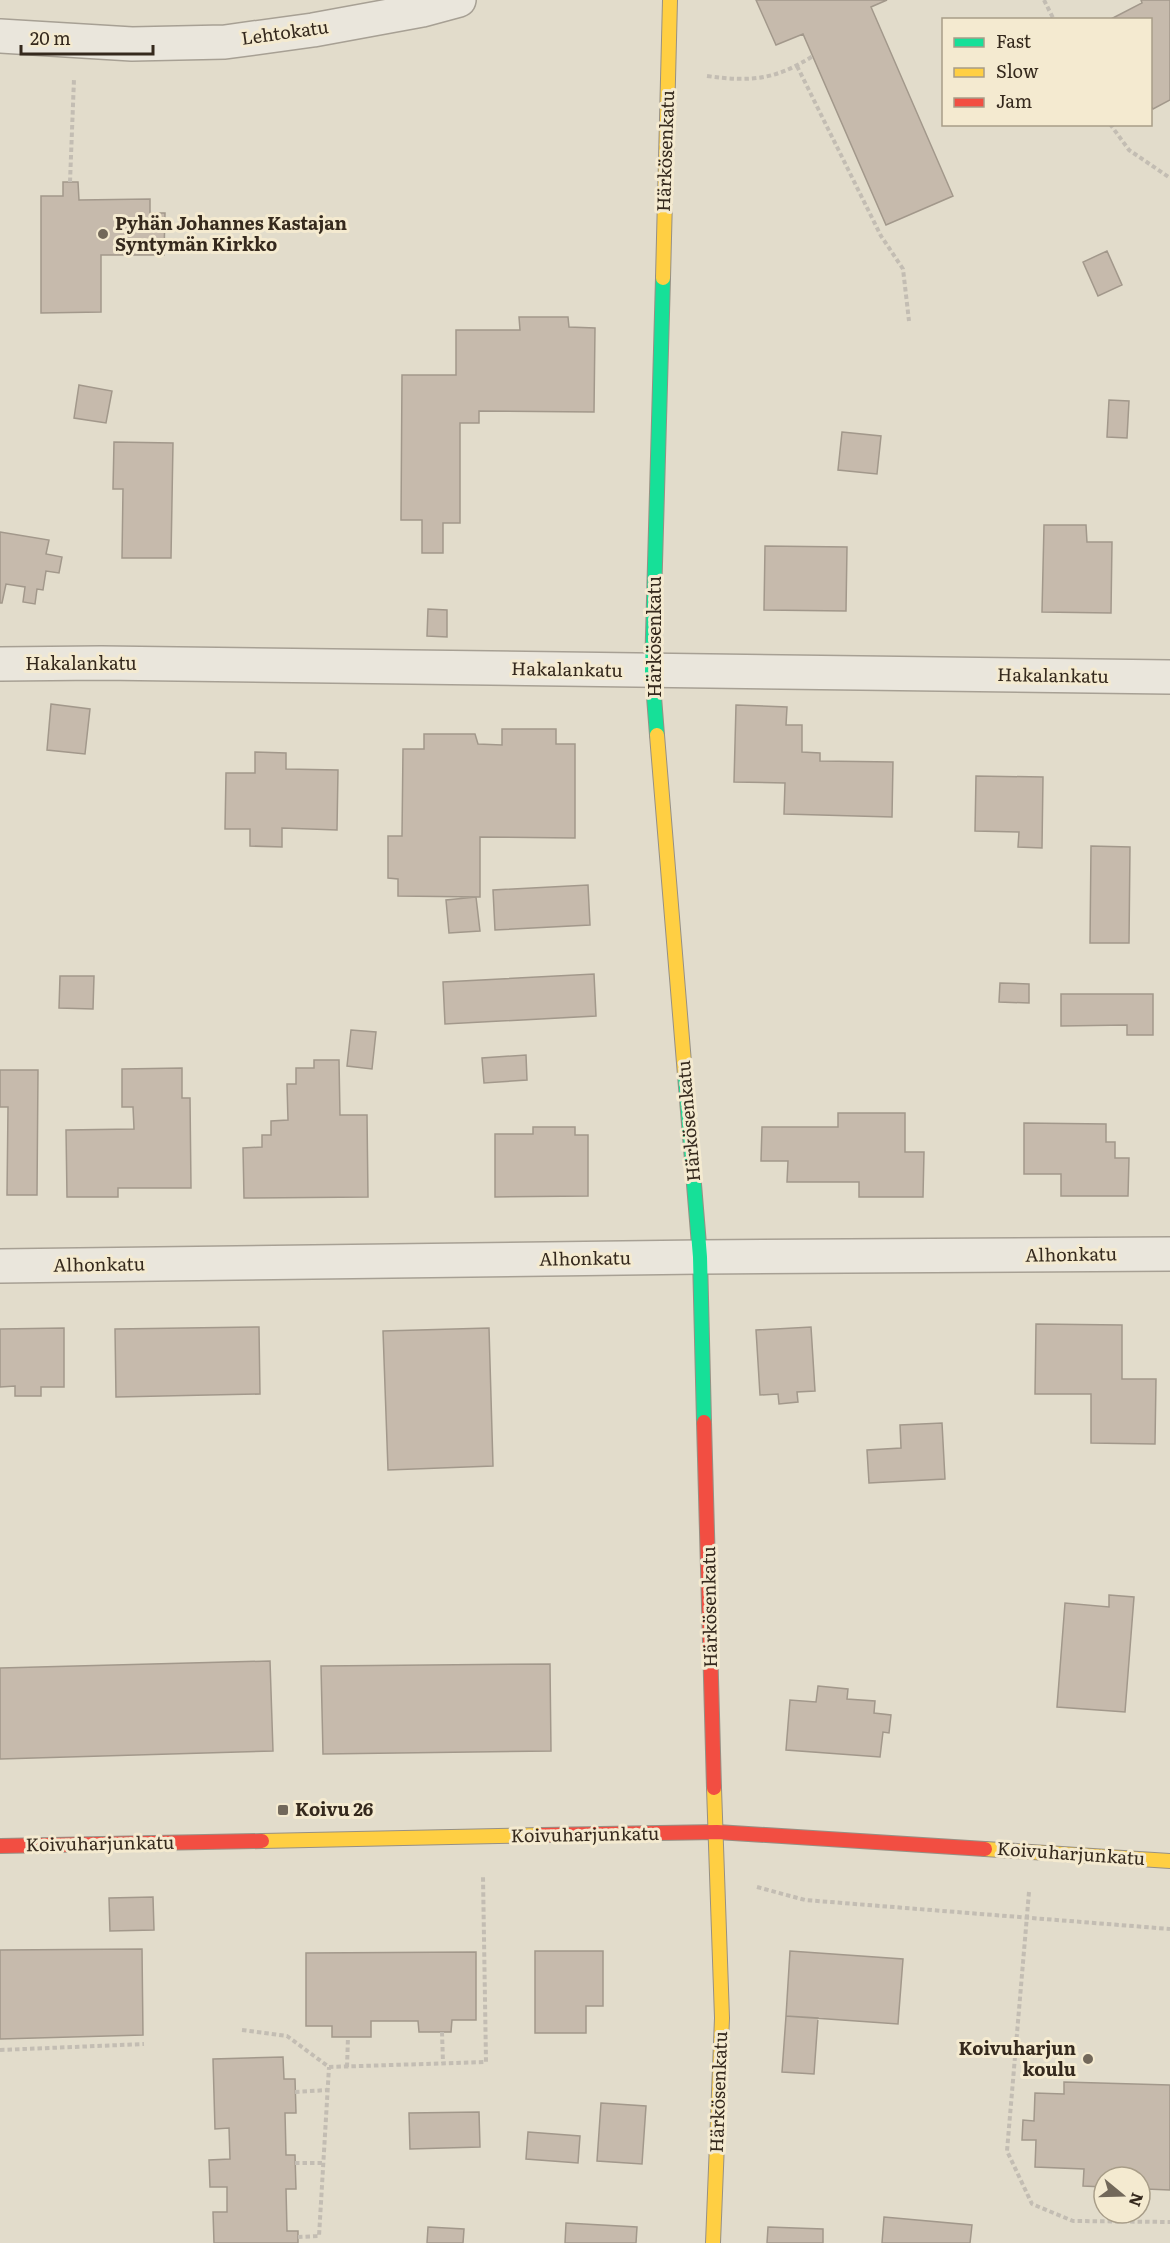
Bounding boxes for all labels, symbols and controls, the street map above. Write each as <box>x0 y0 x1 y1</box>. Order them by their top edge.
street label: Lehtokatu <box>239 12 330 51</box>
scale bar <box>21 18 153 56</box>
legend <box>942 18 1152 126</box>
text: 20 m <box>30 24 71 51</box>
text: Fast <box>996 27 1032 54</box>
text: Slow <box>996 57 1039 84</box>
text: Jam <box>996 87 1032 114</box>
street label: Härkösenkatu <box>649 90 680 212</box>
place label: Pyhän Johannes Kastajan Syntymän Kirkko <box>115 209 347 257</box>
marker: Pyhän Johannes Kastajan Syntymän Kirkko <box>96 227 110 241</box>
street label: Härkösenkatu <box>640 576 667 698</box>
street label: Hakalankatu <box>25 649 137 676</box>
street label: Hakalankatu <box>511 654 623 683</box>
street label: Hakalankatu <box>997 660 1109 689</box>
street label: Härkösenkatu <box>669 1059 706 1183</box>
street label: Alhonkatu <box>1025 1239 1117 1268</box>
street label: Alhonkatu <box>539 1243 631 1272</box>
street label: Alhonkatu <box>53 1249 145 1278</box>
street label: Härkösenkatu <box>694 1546 723 1668</box>
place label: Koivu 26 <box>295 1795 373 1822</box>
marker: Koivu 26 <box>276 1803 290 1817</box>
street label: Koivuharjunkatu <box>510 1819 659 1848</box>
street label: Koivuharjunkatu <box>25 1828 174 1857</box>
street label: Koivuharjunkatu <box>996 1834 1146 1871</box>
street label: Härkösenkatu <box>702 2031 733 2153</box>
place label: Koivuharjun koulu <box>958 2034 1076 2082</box>
marker: Koivuharjun koulu <box>1081 2052 1095 2066</box>
north arrow <box>1092 2165 1152 2225</box>
text: N <box>1124 2190 1151 2210</box>

